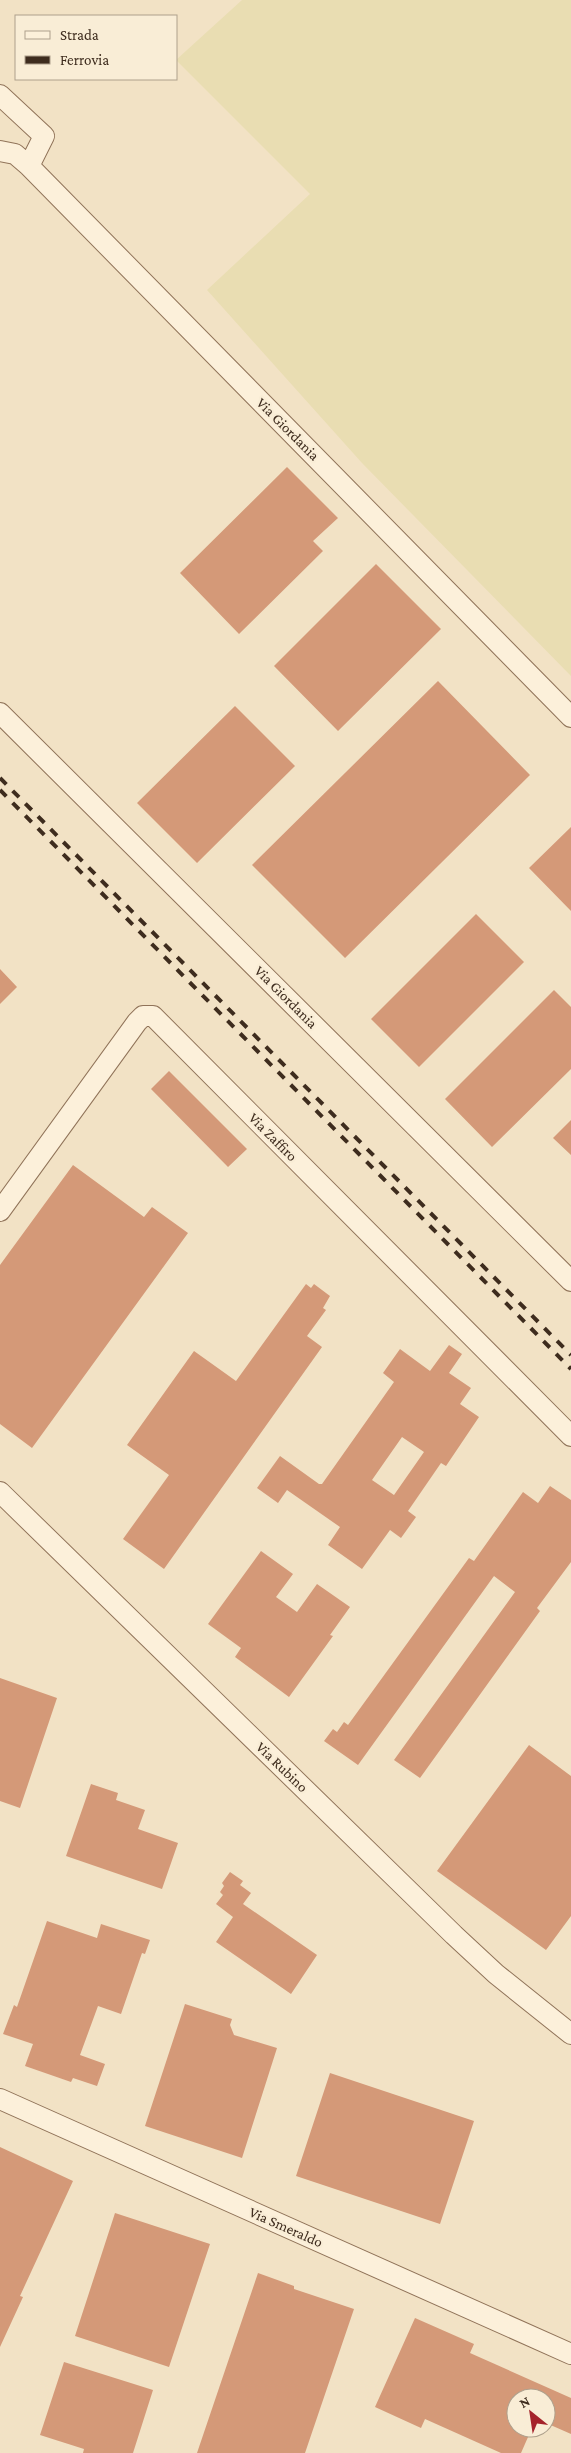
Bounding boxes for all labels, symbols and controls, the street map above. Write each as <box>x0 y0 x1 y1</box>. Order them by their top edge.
legend <box>15 15 178 80</box>
text: Strada <box>60 27 99 43</box>
text: Ferrovia <box>60 52 109 68</box>
street label: Via Giordania <box>253 394 323 464</box>
street label: Via Giordania <box>251 962 321 1032</box>
street label: Via Zaffiro <box>246 1110 300 1164</box>
street label: Via Rubino <box>253 1739 311 1795</box>
street label: Via Smeraldo <box>247 2204 325 2250</box>
north arrow <box>506 2388 556 2438</box>
text: N <box>516 2392 533 2411</box>

